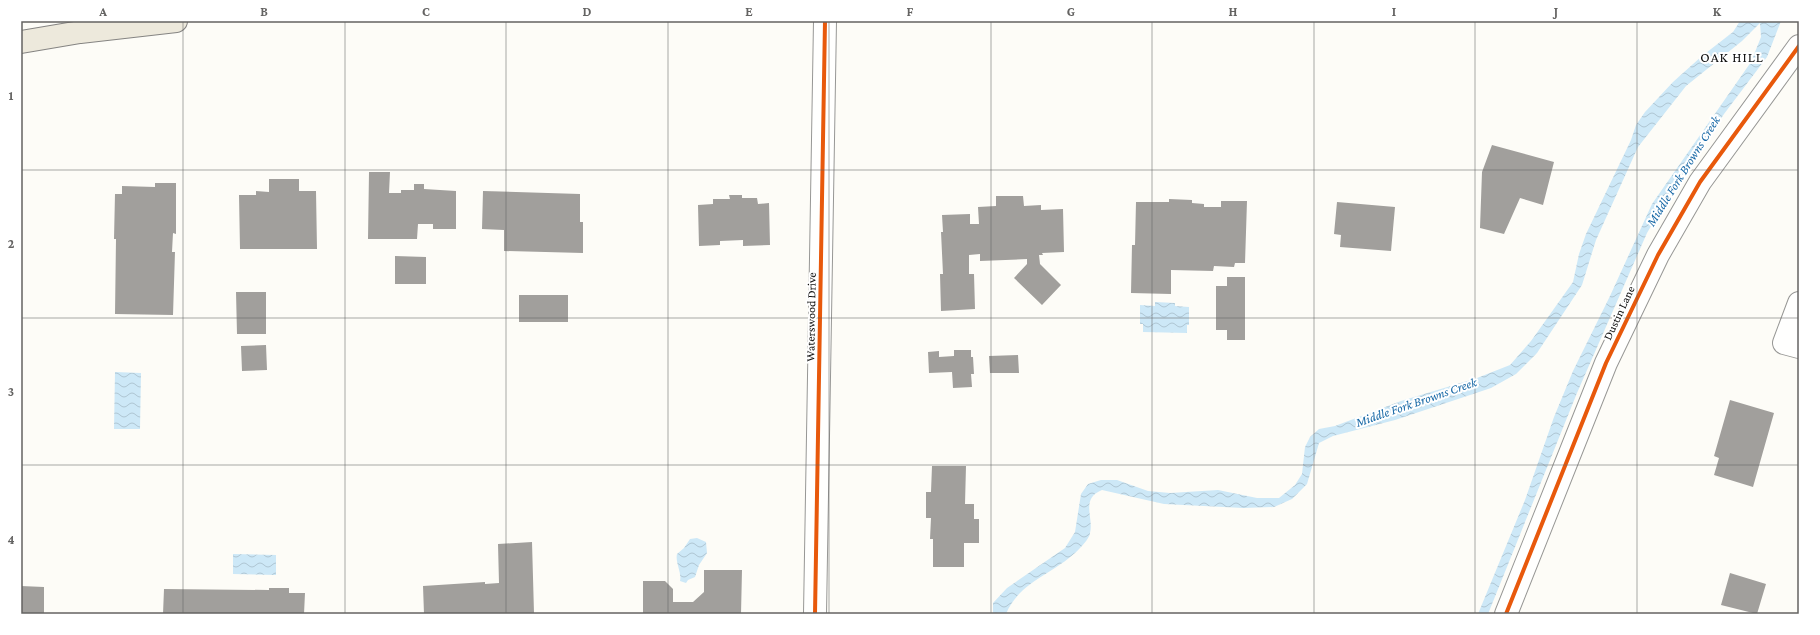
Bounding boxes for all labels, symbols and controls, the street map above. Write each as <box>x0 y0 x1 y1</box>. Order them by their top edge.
text: A <box>98 4 107 19</box>
text: B <box>260 4 268 19</box>
text: C <box>422 4 430 19</box>
text: D <box>583 4 592 19</box>
text: E <box>745 4 753 19</box>
text: F <box>907 4 914 19</box>
text: G <box>1067 4 1075 19</box>
text: H <box>1229 4 1238 19</box>
text: I <box>1392 4 1396 19</box>
text: J <box>1552 4 1558 19</box>
text: K <box>1713 4 1722 19</box>
district label: OAK HILL <box>1700 49 1764 65</box>
text: 1 <box>9 88 14 103</box>
water label: Middle Fork Browns Creek <box>1642 112 1724 230</box>
text: 2 <box>8 236 15 251</box>
street label: Waterswood Drive <box>803 272 819 362</box>
street label: Dustin Lane <box>1600 284 1638 342</box>
water label: Middle Fork Browns Creek <box>1353 374 1480 430</box>
text: 3 <box>8 384 14 399</box>
text: 4 <box>7 532 15 547</box>

